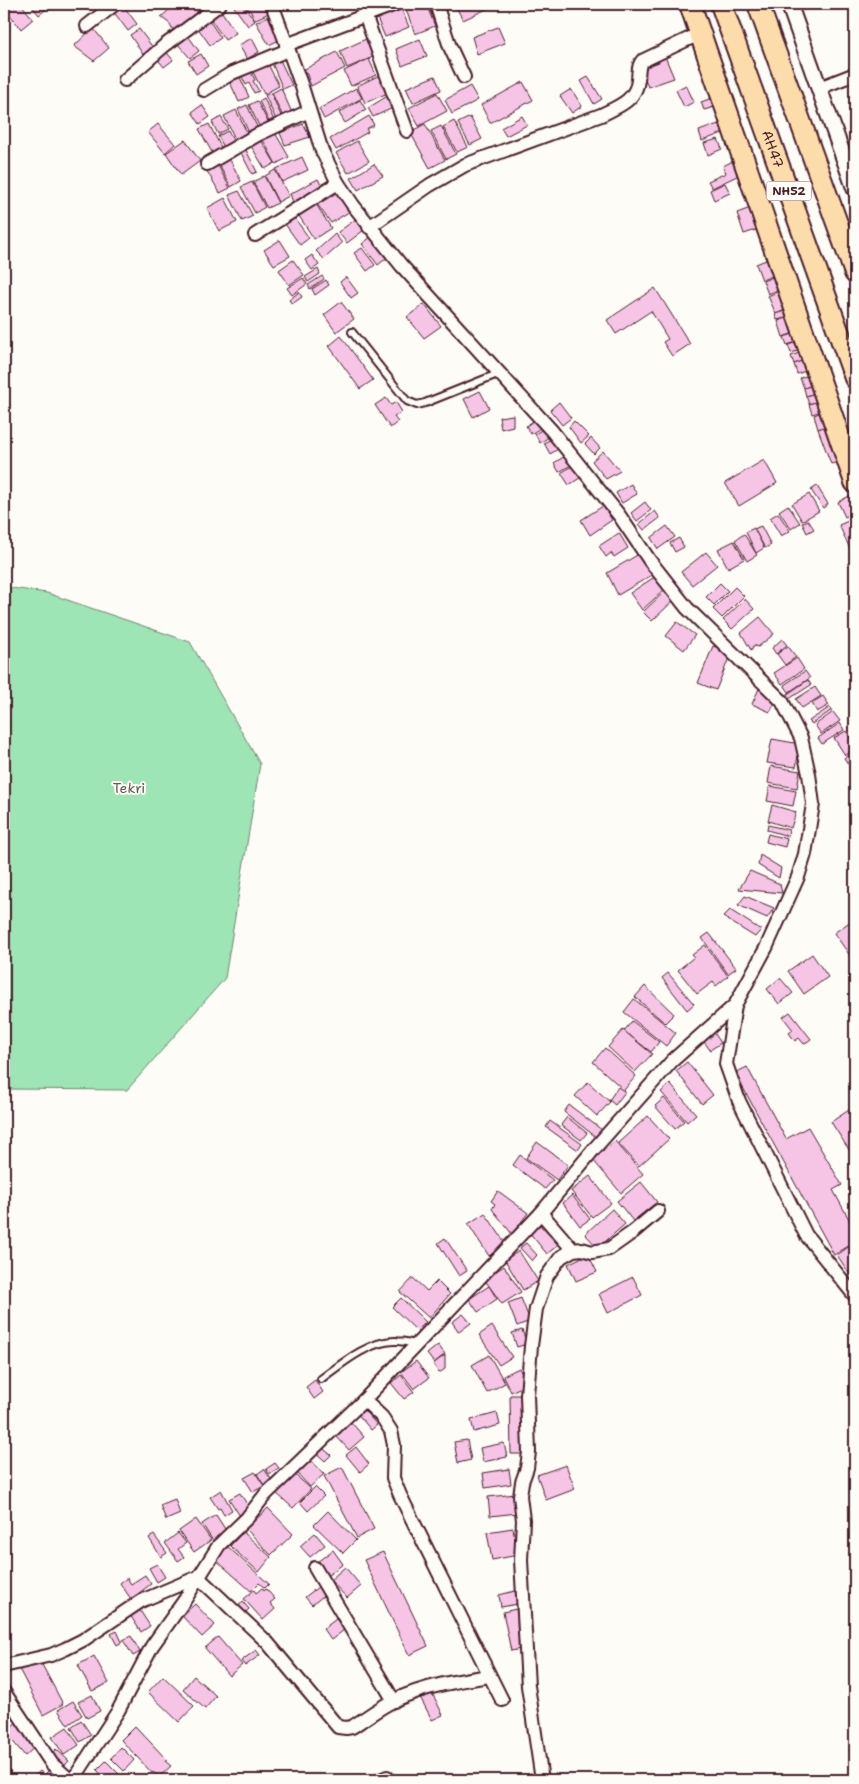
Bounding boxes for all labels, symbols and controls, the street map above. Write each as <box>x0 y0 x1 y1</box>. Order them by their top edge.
street label: AH47 <box>758 128 788 170</box>
road number: NH52 <box>766 182 812 200</box>
park label: Tekri <box>113 779 145 797</box>

